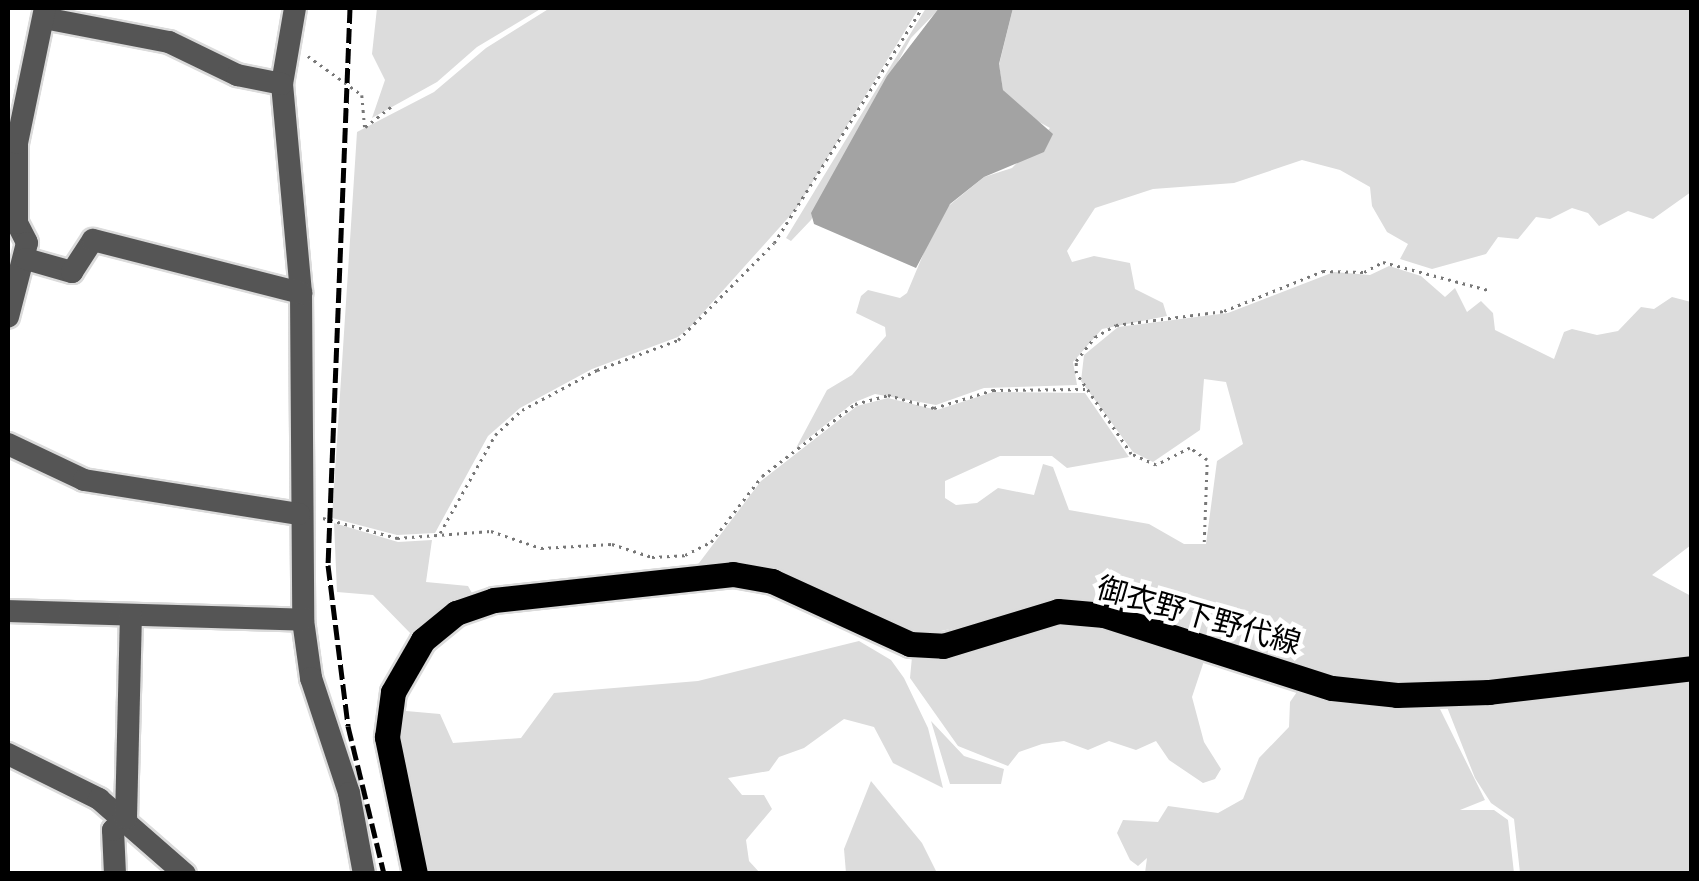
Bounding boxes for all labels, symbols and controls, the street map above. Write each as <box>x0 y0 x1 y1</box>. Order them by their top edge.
street label: 御衣野下野代線 <box>1093 569 1305 661</box>

